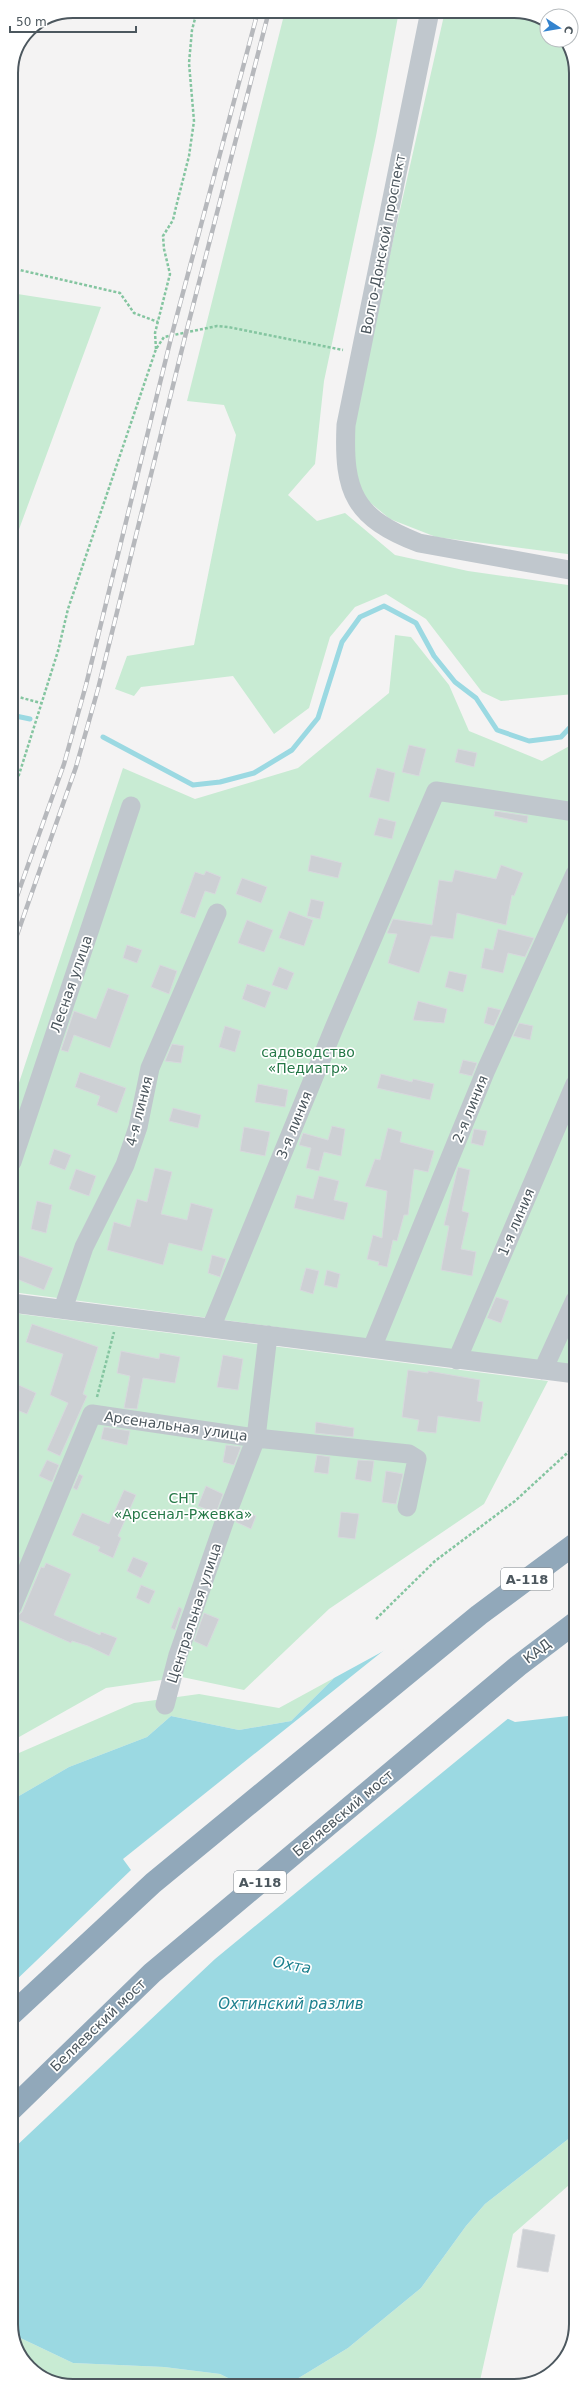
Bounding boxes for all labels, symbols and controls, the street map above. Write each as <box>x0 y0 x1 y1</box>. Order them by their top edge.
scale bar <box>10 8 136 34</box>
north arrow <box>539 8 579 48</box>
text: 50 m <box>16 15 47 29</box>
text: С <box>561 25 575 35</box>
street label: Волго-Донской проспект <box>358 152 408 336</box>
street label: Лесная улица <box>47 933 95 1035</box>
park label: садоводство «Педиатр» <box>261 1044 355 1076</box>
street label: 2-я линия <box>449 1073 491 1145</box>
street label: 4-я линия <box>123 1074 155 1148</box>
street label: 3-я линия <box>273 1089 315 1161</box>
street label: 1-я линия <box>495 1186 537 1258</box>
street label: Арсенальная улица <box>103 1408 249 1444</box>
park label: СНТ «Арсенал-Ржевка» <box>114 1490 252 1522</box>
street label: Центральная улица <box>164 1541 224 1685</box>
road number: А-118 <box>501 1568 553 1590</box>
street label: КАД <box>520 1635 554 1667</box>
street label: Беляевский мост <box>290 1766 396 1860</box>
road number: А-118 <box>234 1871 286 1893</box>
water label: Охта <box>271 1952 313 1978</box>
street label: Беляевский мост <box>47 1975 149 2075</box>
water label: Охтинский разлив <box>218 1995 364 2013</box>

